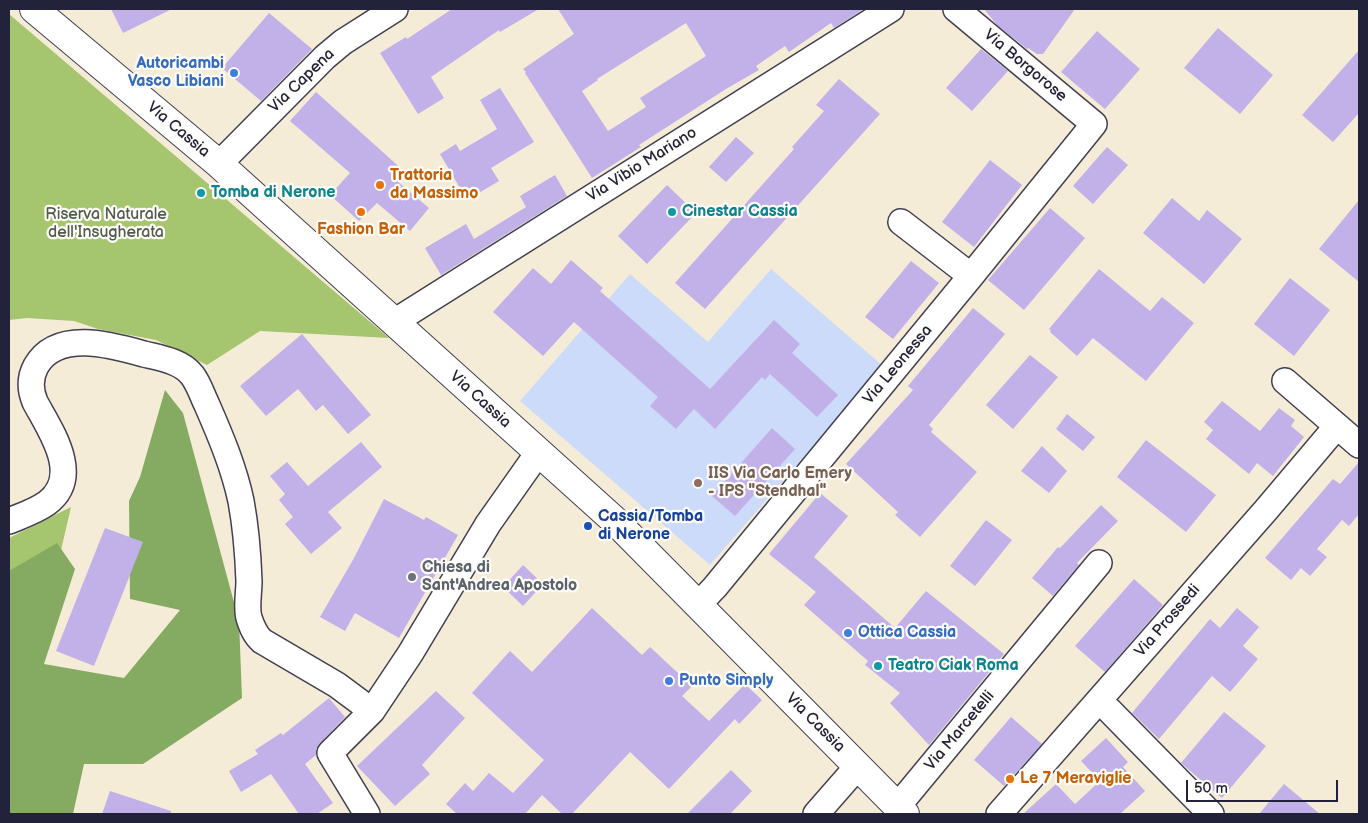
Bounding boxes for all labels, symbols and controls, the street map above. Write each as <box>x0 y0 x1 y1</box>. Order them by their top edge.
street label: Via Borgorose <box>979 26 1071 106</box>
street label: Via Capena <box>265 45 339 117</box>
place label: Autoricambi Vasco Libiani <box>128 54 224 92</box>
marker: Autoricambi Vasco Libiani <box>228 67 240 79</box>
street label: Via Cassia <box>143 98 213 162</box>
street label: Via Vibio Mariano <box>583 123 701 207</box>
place label: Trattoria da Massimo <box>390 166 478 204</box>
marker: Trattoria da Massimo <box>374 179 386 191</box>
place label: Tomba di Nerone <box>211 183 336 203</box>
marker: Tomba di Nerone <box>195 187 207 199</box>
place label: Cinestar Cassia <box>682 202 798 222</box>
park label: Riserva Naturale dell'Insugherata <box>45 205 167 243</box>
marker: Fashion Bar <box>355 206 367 218</box>
marker: Cinestar Cassia <box>666 206 678 218</box>
place label: Fashion Bar <box>317 220 405 240</box>
street label: Via Leonessa <box>859 321 937 409</box>
street label: Via Cassia <box>445 367 515 433</box>
place label: IIS Via Carlo Emery - IPS "Stendhal" <box>708 464 852 502</box>
marker: IIS Via Carlo Emery - IPS "Stendhal" <box>692 477 704 489</box>
place label: Cassia/Tomba di Nerone <box>598 507 703 545</box>
marker: Cassia/Tomba di Nerone <box>582 520 594 532</box>
place label: Chiesa di Sant'Andrea Apostolo <box>422 558 577 596</box>
marker: Chiesa di Sant'Andrea Apostolo <box>406 571 418 583</box>
street label: Via Prossedi <box>1131 581 1205 661</box>
place label: Ottica Cassia <box>858 623 956 643</box>
marker: Ottica Cassia <box>842 627 854 639</box>
place label: Teatro Ciak Roma <box>888 656 1019 676</box>
marker: Teatro Ciak Roma <box>872 660 884 672</box>
place label: Punto Simply <box>679 671 773 691</box>
marker: Punto Simply <box>663 675 675 687</box>
street label: Via Marcetelli <box>921 687 999 775</box>
street label: Via Cassia <box>781 689 849 757</box>
place label: Le 7 Meraviglie <box>1020 769 1132 789</box>
scale bar <box>1188 770 1340 802</box>
marker: Le 7 Meraviglie <box>1004 773 1016 785</box>
text: 50 m <box>1194 779 1228 798</box>

